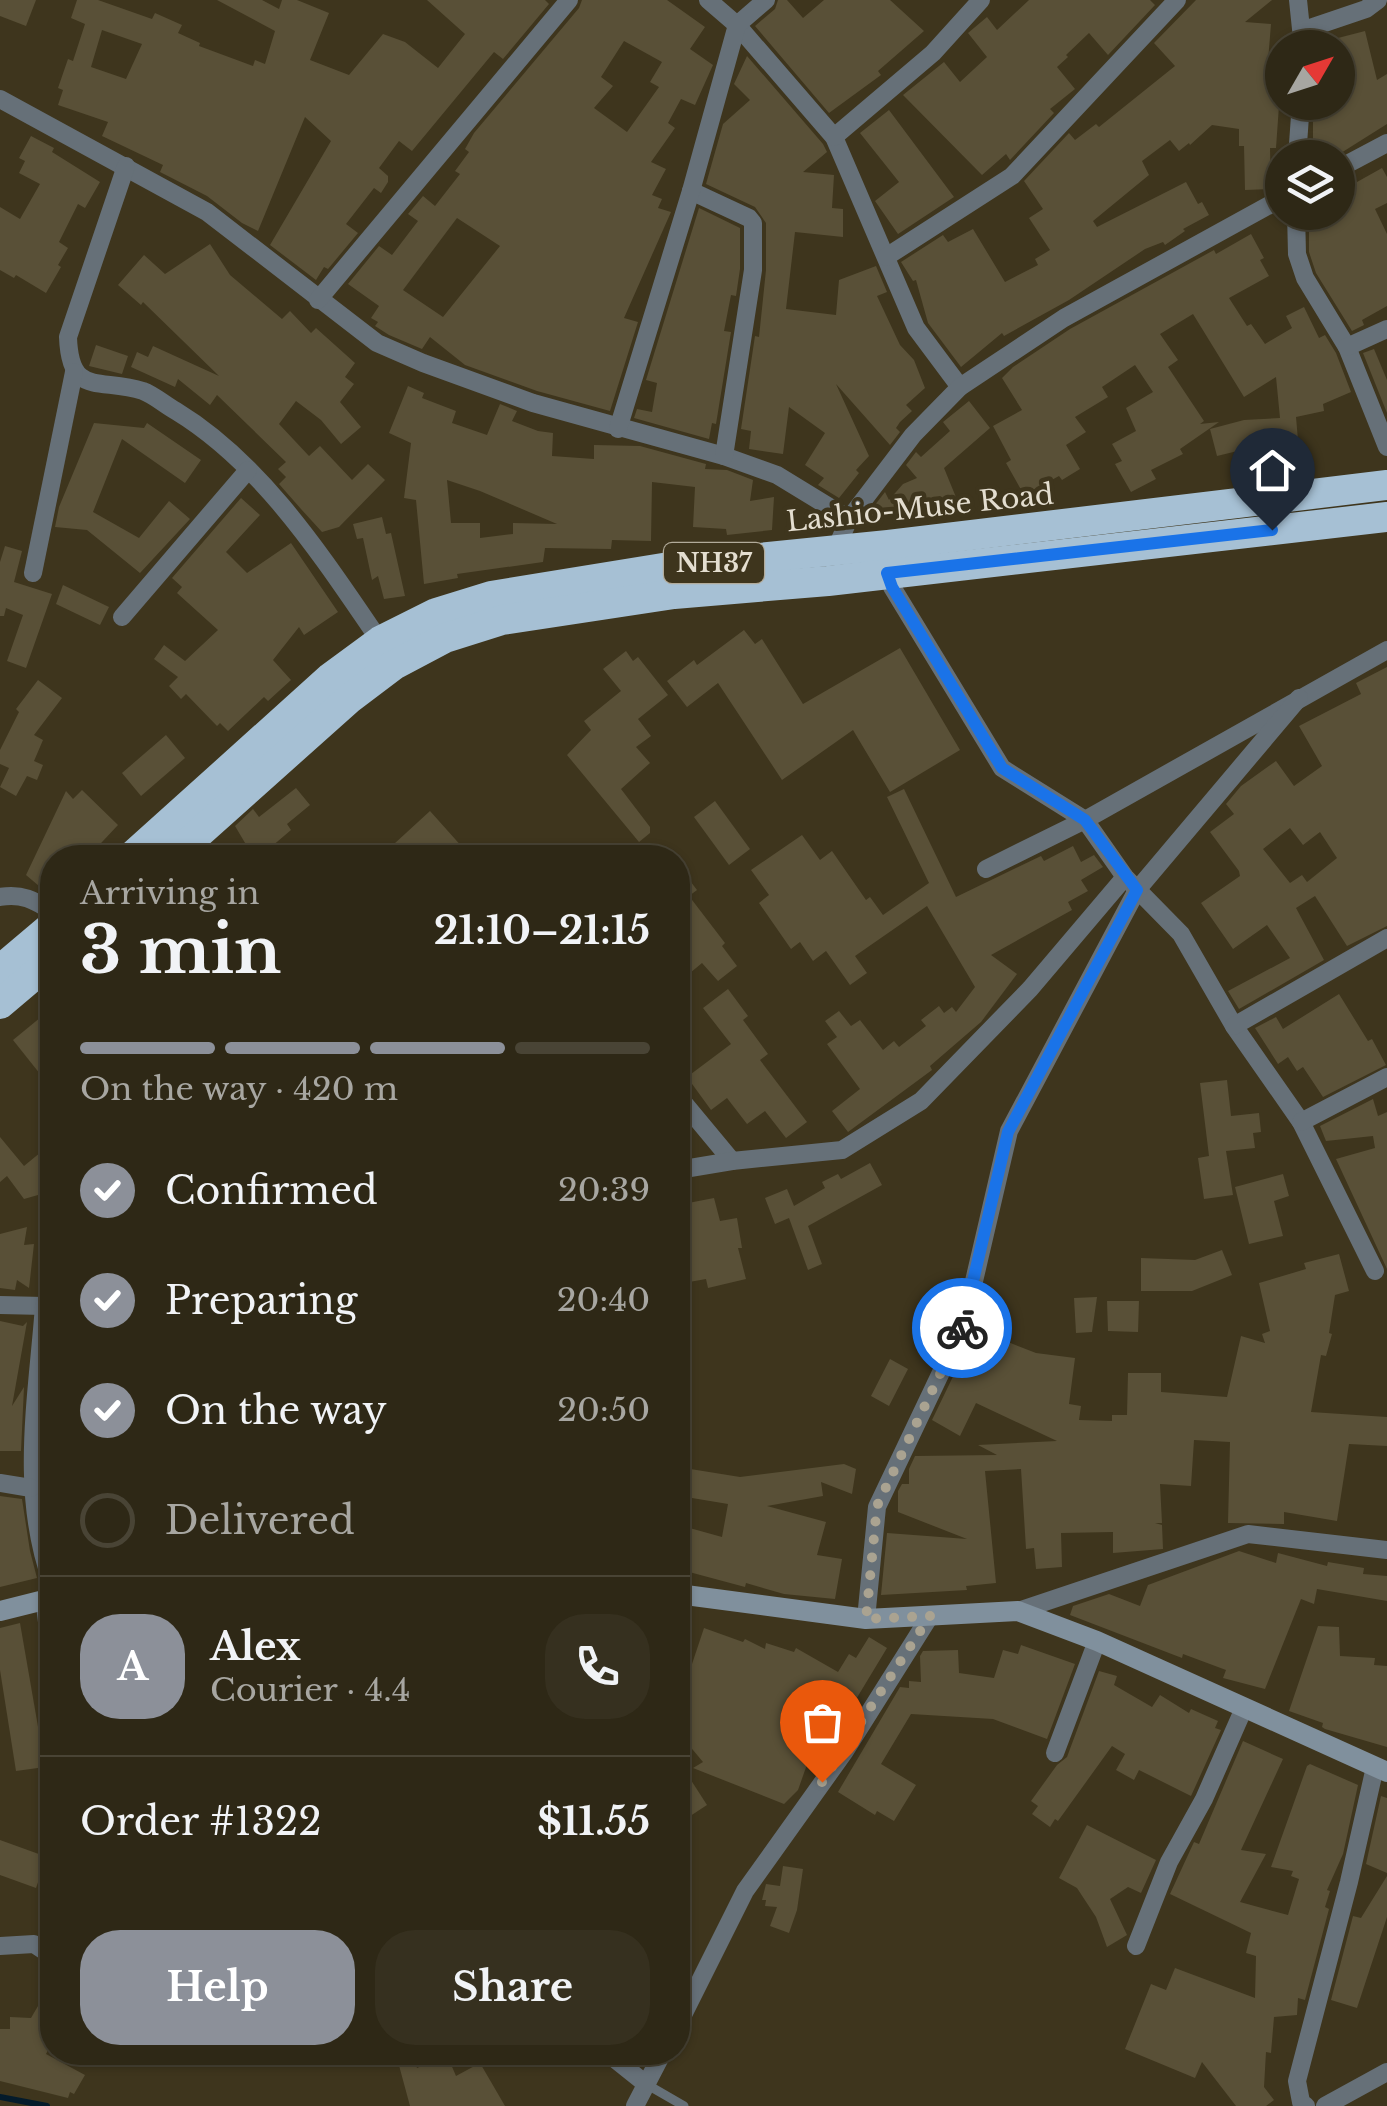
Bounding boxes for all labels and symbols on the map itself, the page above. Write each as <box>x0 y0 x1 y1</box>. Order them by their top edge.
north arrow <box>1265 30 1355 120</box>
pin <box>1230 428 1315 531</box>
street label: Lashio-Muse Road <box>785 477 1055 539</box>
road number: NH37 <box>664 543 764 583</box>
courier <box>912 1278 1012 1378</box>
pin <box>780 1680 865 1783</box>

